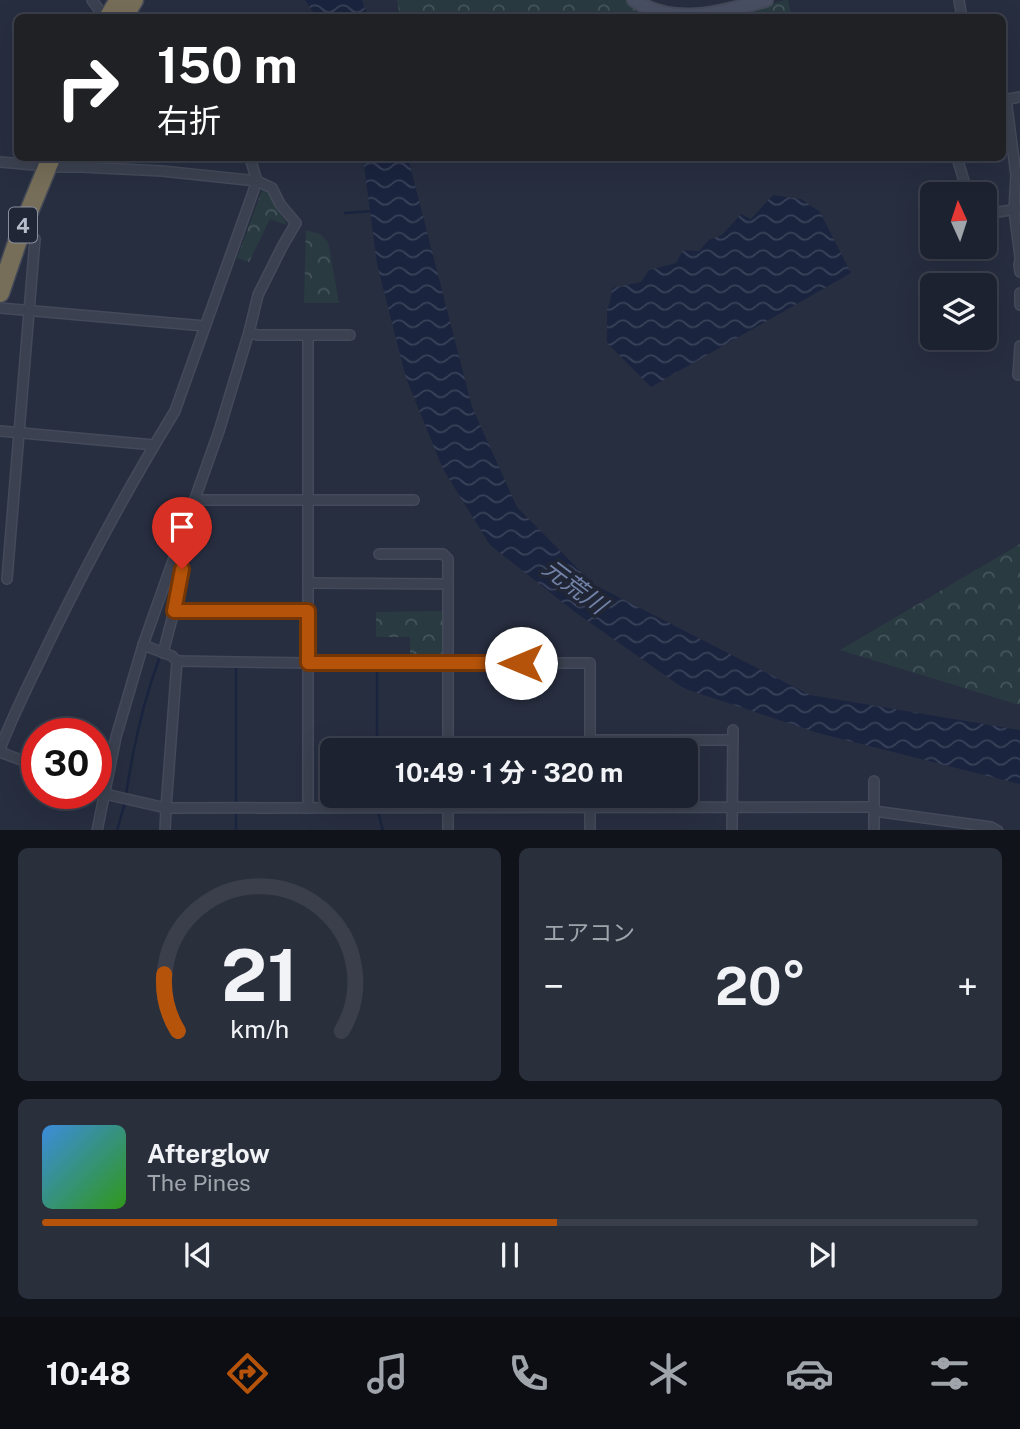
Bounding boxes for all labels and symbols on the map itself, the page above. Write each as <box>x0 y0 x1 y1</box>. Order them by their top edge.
north arrow <box>920 182 998 259</box>
road number: 4 <box>9 208 37 243</box>
pin <box>152 497 212 569</box>
water label: 元荒川 <box>538 553 615 621</box>
position arrow <box>484 626 558 700</box>
speed limit sign: 30 <box>21 718 112 809</box>

